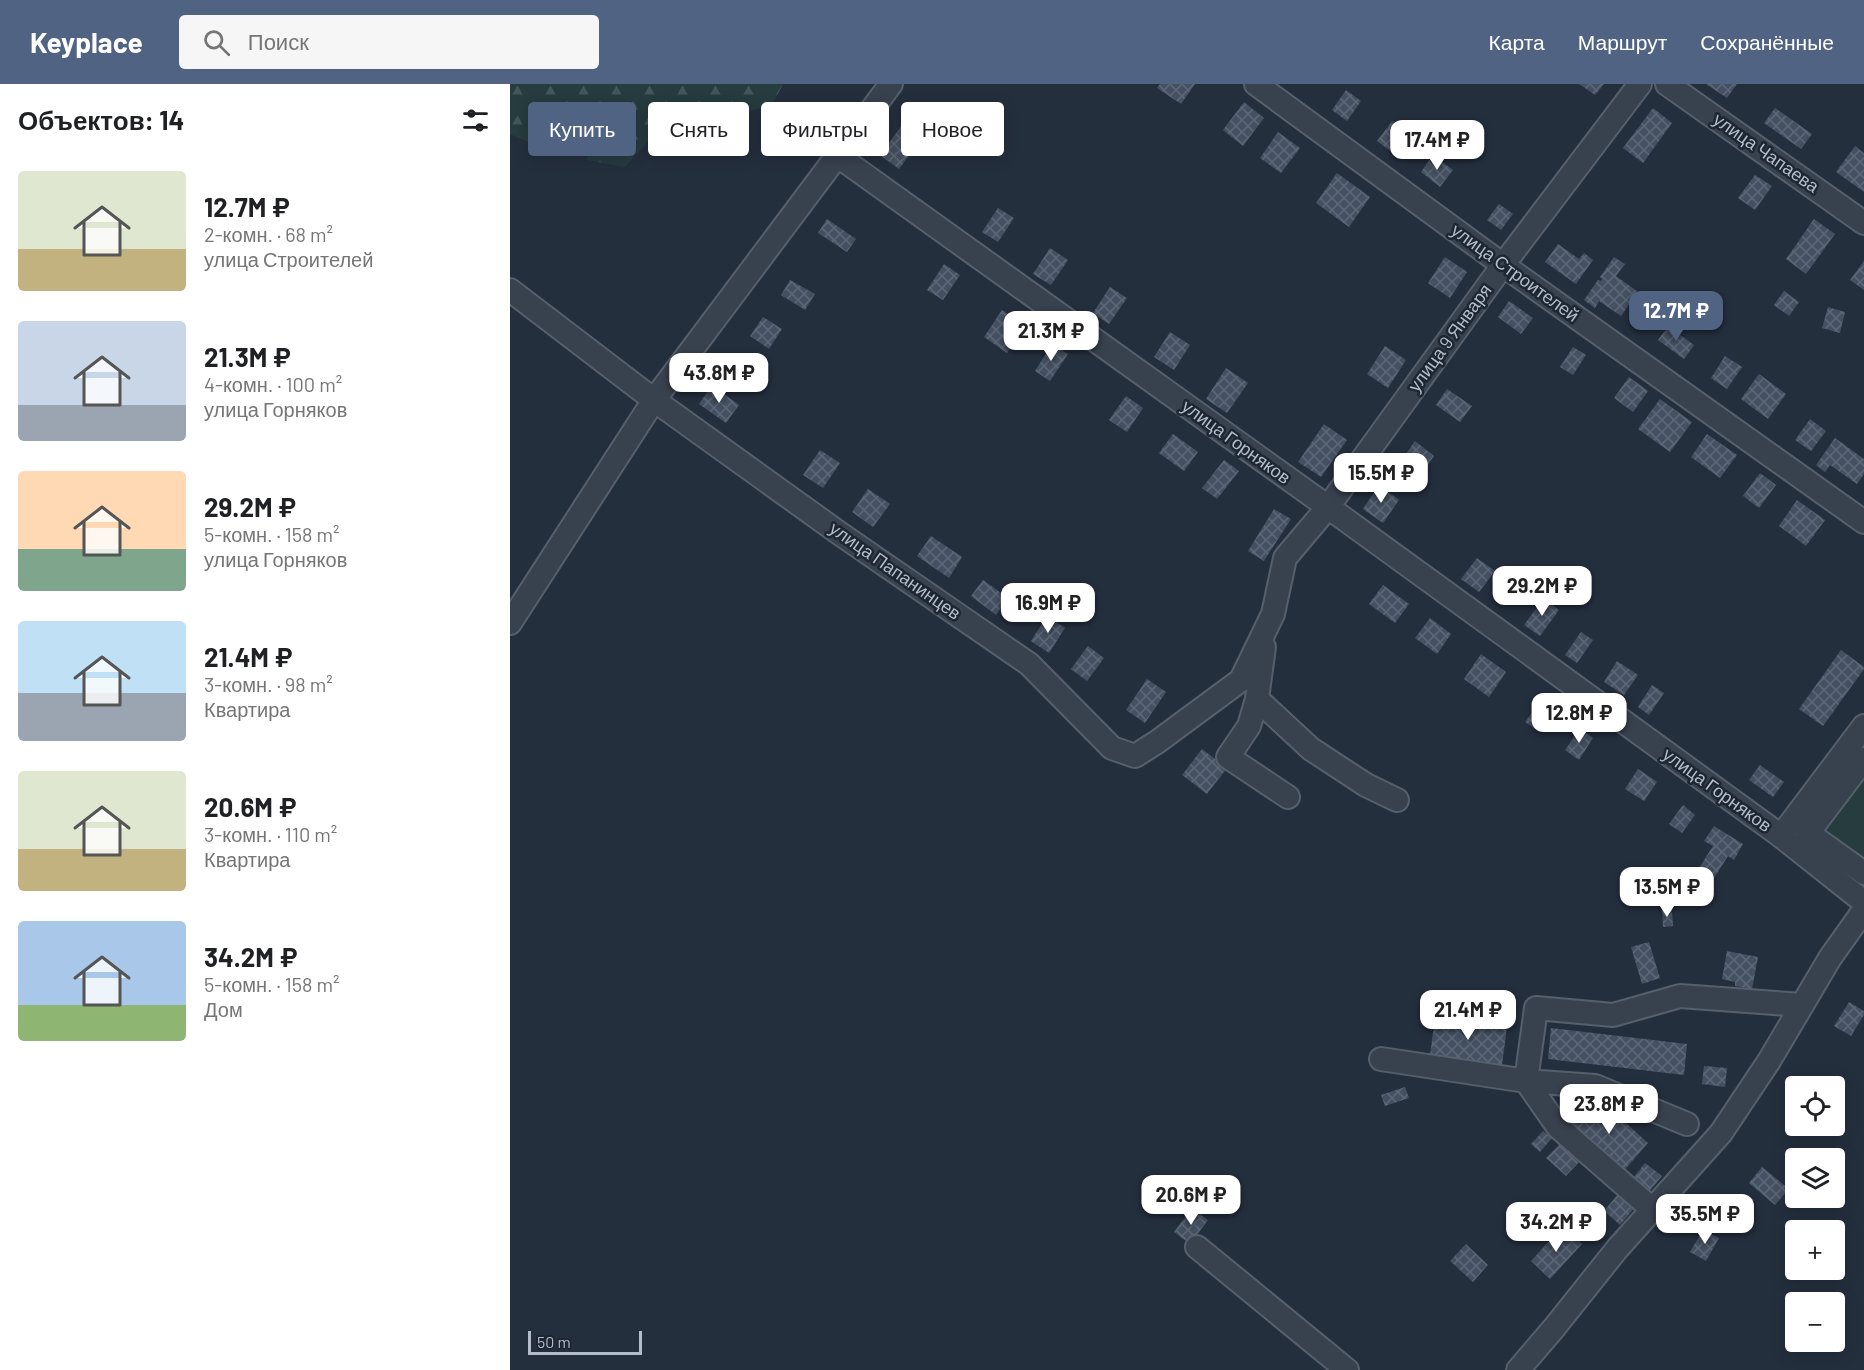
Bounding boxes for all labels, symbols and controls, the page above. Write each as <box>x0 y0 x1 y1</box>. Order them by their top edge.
search box <box>179 15 599 69</box>
text: Keyplace <box>30 25 143 59</box>
icon: search <box>200 26 233 59</box>
text: Поиск <box>248 28 309 54</box>
text: Карта <box>1489 29 1545 54</box>
text: Маршрут <box>1578 29 1667 54</box>
text: Сохранённые <box>1700 29 1834 54</box>
chip: Купить <box>528 102 636 156</box>
chip: Снять <box>648 102 749 156</box>
chip: Фильтры <box>761 102 889 156</box>
chip: Новое <box>901 102 1004 156</box>
text: Объектов: 14 <box>18 104 184 135</box>
icon: filters <box>459 104 492 137</box>
street label: улица Чапаева <box>1709 108 1825 197</box>
pin: 17.4M ₽ <box>1382 120 1492 171</box>
text: 17.4M ₽ <box>1404 127 1470 151</box>
text: 12.7M ₽ <box>204 191 290 222</box>
icon: home <box>66 195 138 267</box>
street label: улица Строителей <box>1447 218 1584 326</box>
text: 2-комн. · 68 m² <box>204 222 333 246</box>
text: улица Строителей <box>204 247 373 271</box>
street label: улица 9 Января <box>1403 279 1496 396</box>
pin: 12.7M ₽ <box>1621 291 1731 342</box>
text: 12.7M ₽ <box>1643 298 1709 322</box>
pin: 21.3M ₽ <box>996 311 1106 362</box>
text: 21.3M ₽ <box>1018 318 1084 342</box>
text: 21.3M ₽ <box>204 341 291 372</box>
icon: home <box>66 345 138 417</box>
pin: 43.8M ₽ <box>664 353 774 404</box>
text: 43.8M ₽ <box>683 360 755 384</box>
text: 4-комн. · 100 m² <box>204 372 342 396</box>
street label: улица Горняков <box>1178 394 1295 488</box>
text: улица Горняков <box>204 397 347 421</box>
pin: 15.5M ₽ <box>1326 453 1436 504</box>
text: 15.5M ₽ <box>1348 460 1414 484</box>
text: 29.2M ₽ <box>204 491 296 522</box>
icon: home <box>66 495 138 567</box>
street label: улица Папанинцев <box>826 517 966 624</box>
text: 5-комн. · 158 m² <box>204 522 340 546</box>
text: улица Горняков <box>204 547 347 571</box>
pin: 29.2M ₽ <box>1487 566 1597 617</box>
text: 29.2M ₽ <box>1507 573 1577 597</box>
pin: 16.9M ₽ <box>993 583 1103 634</box>
text: 16.9M ₽ <box>1015 590 1081 614</box>
text: 21.4M ₽ <box>204 641 292 672</box>
icon: home <box>66 645 138 717</box>
text: 3-комн. · 98 m² <box>204 672 333 696</box>
pin: 12.8M ₽ <box>1524 693 1634 744</box>
text: Квартира <box>204 697 290 721</box>
text: 12.8M ₽ <box>1546 700 1612 724</box>
street label: улица Горняков <box>1659 742 1776 836</box>
text: 20.6M ₽ <box>204 791 296 822</box>
icon: home <box>66 795 138 867</box>
text: 3-комн. · 110 m² <box>204 822 337 846</box>
text: Квартира <box>204 847 290 871</box>
pin: 13.5M ₽ <box>1612 867 1722 918</box>
text: 13.5M ₽ <box>1634 874 1700 898</box>
text: 34.2M ₽ <box>204 941 297 972</box>
icon: home <box>66 945 138 1017</box>
text: 5-комн. · 158 m² <box>204 972 340 996</box>
pin: 21.4M ₽ <box>1413 990 1523 1041</box>
text: Дом <box>204 997 243 1021</box>
text: 21.4M ₽ <box>1434 997 1502 1021</box>
map controls <box>1785 1076 1845 1352</box>
button: locate <box>1785 1076 1845 1136</box>
pin: 23.8M ₽ <box>1554 1084 1664 1135</box>
text: 23.8M ₽ <box>1574 1091 1644 1115</box>
button: layers <box>1785 1148 1845 1208</box>
pin: 20.6M ₽ <box>1136 1175 1246 1226</box>
text: 20.6M ₽ <box>1155 1182 1227 1206</box>
pin: 35.5M ₽ <box>1650 1194 1760 1245</box>
text: 35.5M ₽ <box>1670 1201 1740 1225</box>
pin: 34.2M ₽ <box>1501 1202 1611 1253</box>
text: 34.2M ₽ <box>1520 1209 1592 1233</box>
button: + <box>1785 1220 1845 1280</box>
button: − <box>1785 1292 1845 1352</box>
scale bar <box>528 1328 642 1356</box>
text: 50 m <box>537 1332 571 1351</box>

